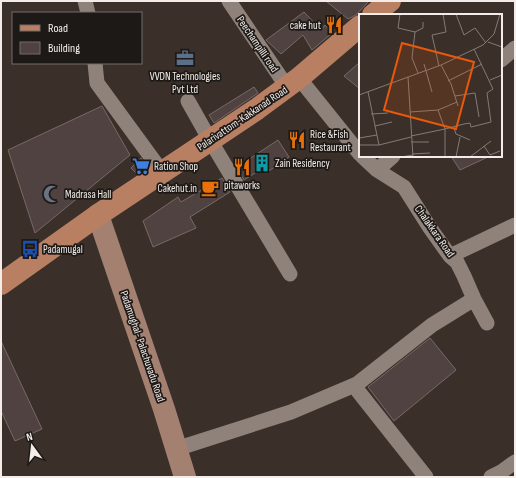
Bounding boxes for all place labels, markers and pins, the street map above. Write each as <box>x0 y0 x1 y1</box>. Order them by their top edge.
restaurant icon: cake hut <box>324 15 344 35</box>
place label: cake hut <box>290 19 322 32</box>
office icon: VVDN Technologies Pvt Ltd <box>175 48 195 68</box>
place label: VVDN Technologies Pvt Ltd <box>150 70 220 96</box>
place label: Rice &Fish Restaurant <box>310 128 351 154</box>
restaurant icon: Rice &Fish Restaurant <box>287 130 307 150</box>
building icon: Zain Residency <box>252 153 272 173</box>
supermarket icon: Ration Shop <box>131 156 151 176</box>
restaurant icon: pitaworks <box>232 157 252 177</box>
place label: Zain Residency <box>275 157 331 170</box>
place label: Ration Shop <box>154 160 198 173</box>
cafe icon: Cakehut.in <box>200 178 220 198</box>
place label: pitaworks <box>224 179 260 192</box>
place label: Cakehut.in <box>158 182 197 195</box>
mosque icon: Madrasa Hall <box>42 184 62 204</box>
place label: Madrasa Hall <box>65 188 111 201</box>
bus stop icon: Padamugal <box>20 239 40 259</box>
place label: Padamugal <box>43 243 83 256</box>

